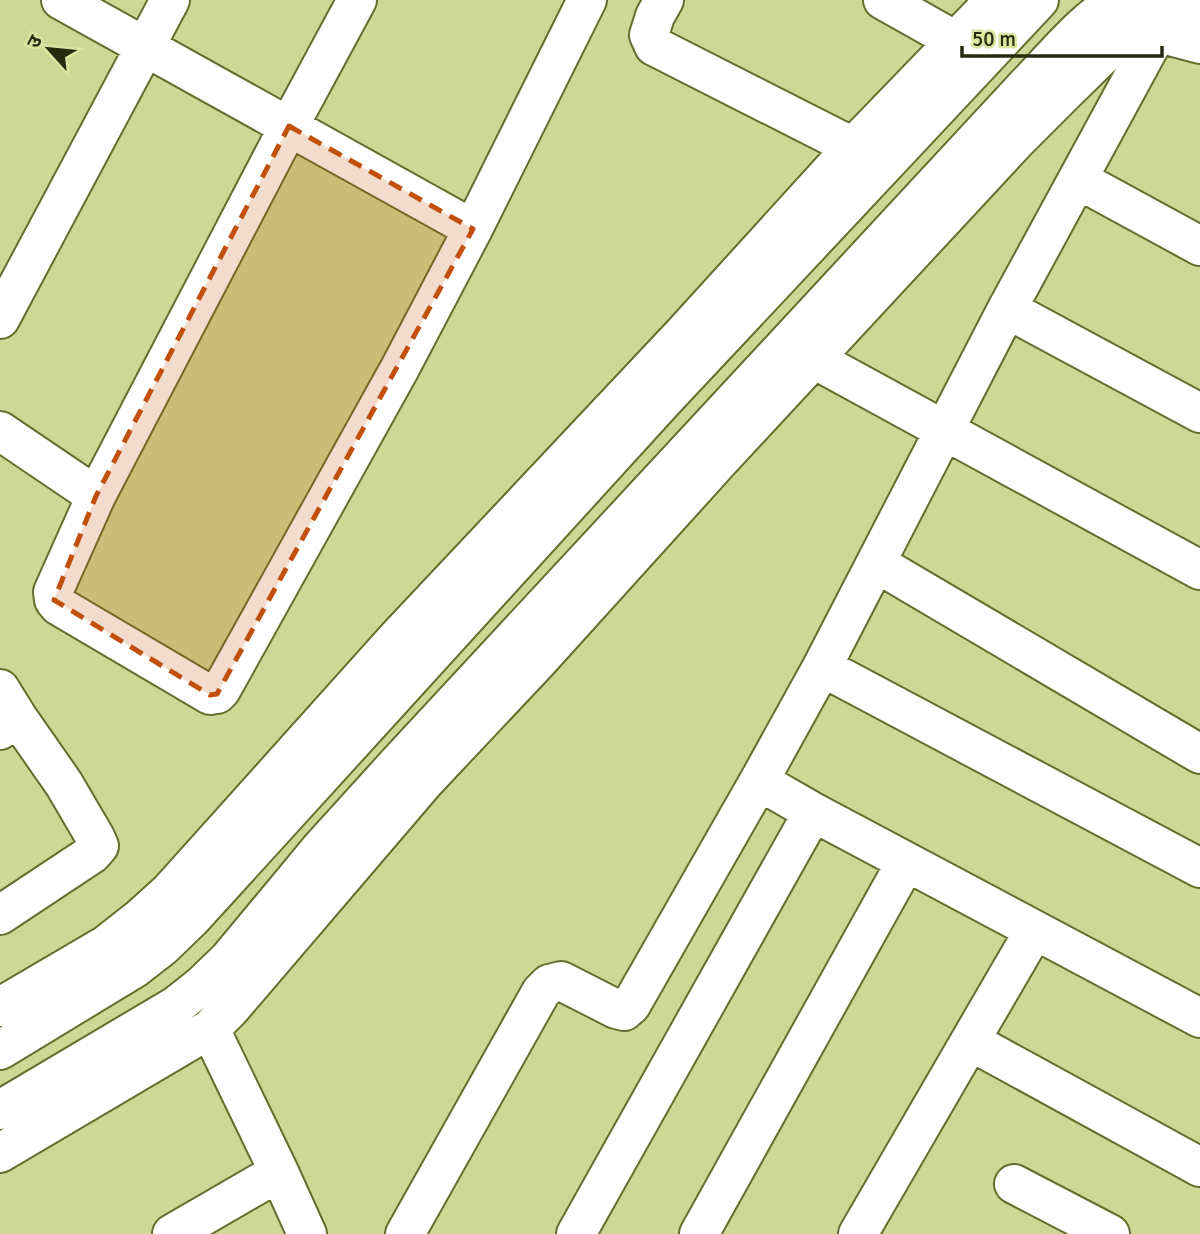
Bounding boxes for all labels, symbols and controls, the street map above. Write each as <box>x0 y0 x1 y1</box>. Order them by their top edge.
north arrow <box>14 14 84 84</box>
scale bar <box>962 14 1162 58</box>
text: 50 m <box>972 26 1016 52</box>
text: उ <box>22 31 48 52</box>

